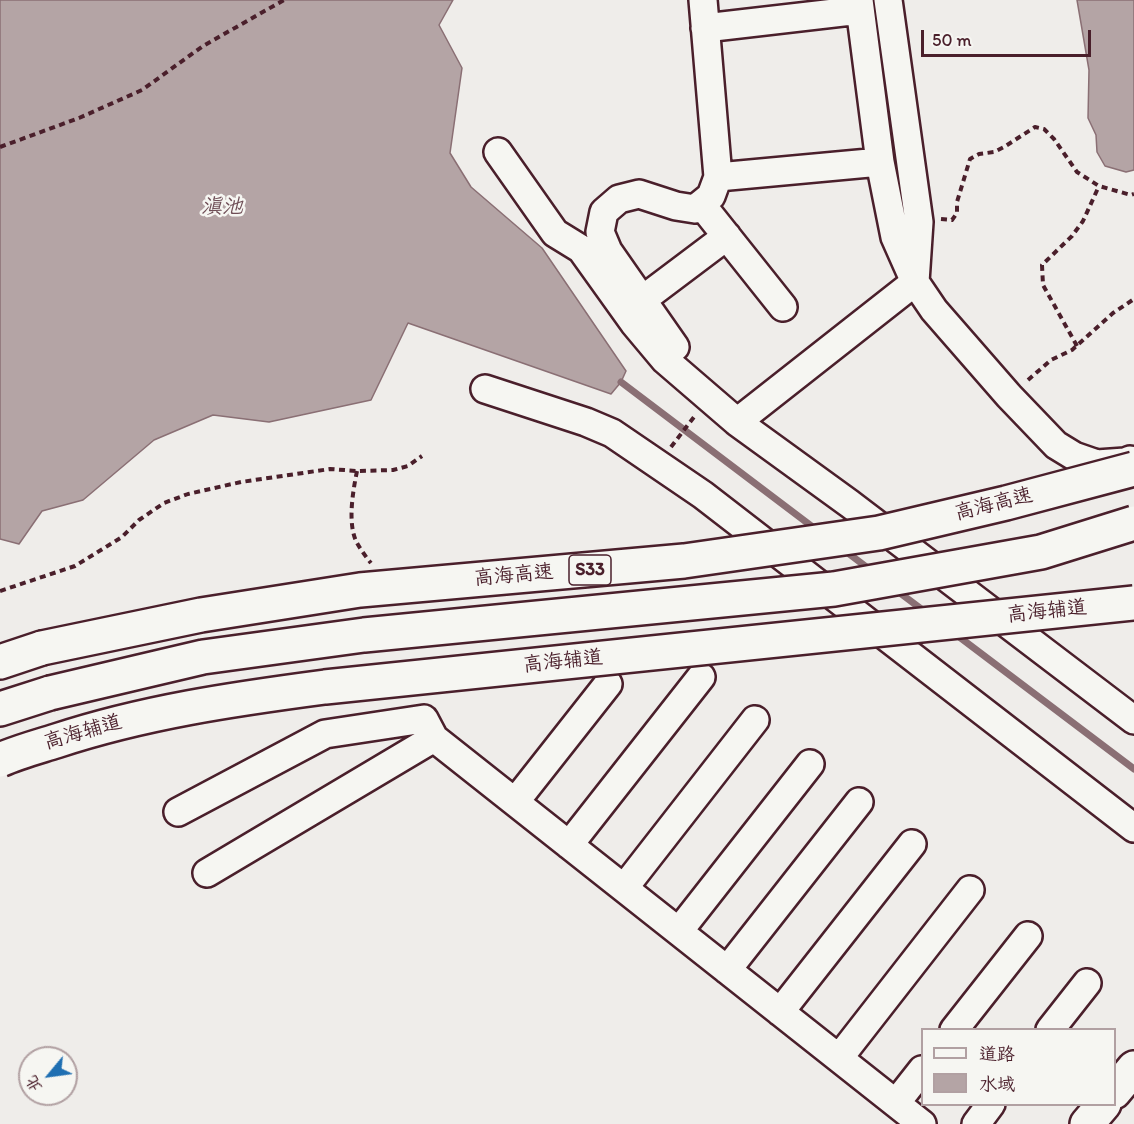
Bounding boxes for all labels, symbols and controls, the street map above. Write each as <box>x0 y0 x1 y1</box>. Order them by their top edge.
scale bar <box>924 18 1094 56</box>
text: 50 m <box>932 29 972 51</box>
water label: 滇池 <box>201 195 243 221</box>
street label: 高海高速 <box>952 484 1036 526</box>
road number: S33 <box>569 555 611 585</box>
street label: 高海高速 <box>473 561 555 591</box>
street label: 高海辅道 <box>1006 596 1088 628</box>
street label: 高海辅道 <box>522 646 604 678</box>
street label: 高海辅道 <box>41 710 125 756</box>
legend <box>921 1028 1116 1106</box>
text: 道路 <box>979 1043 1015 1065</box>
north arrow <box>18 1046 78 1106</box>
text: 北 <box>21 1072 46 1096</box>
text: 水域 <box>979 1073 1015 1095</box>

